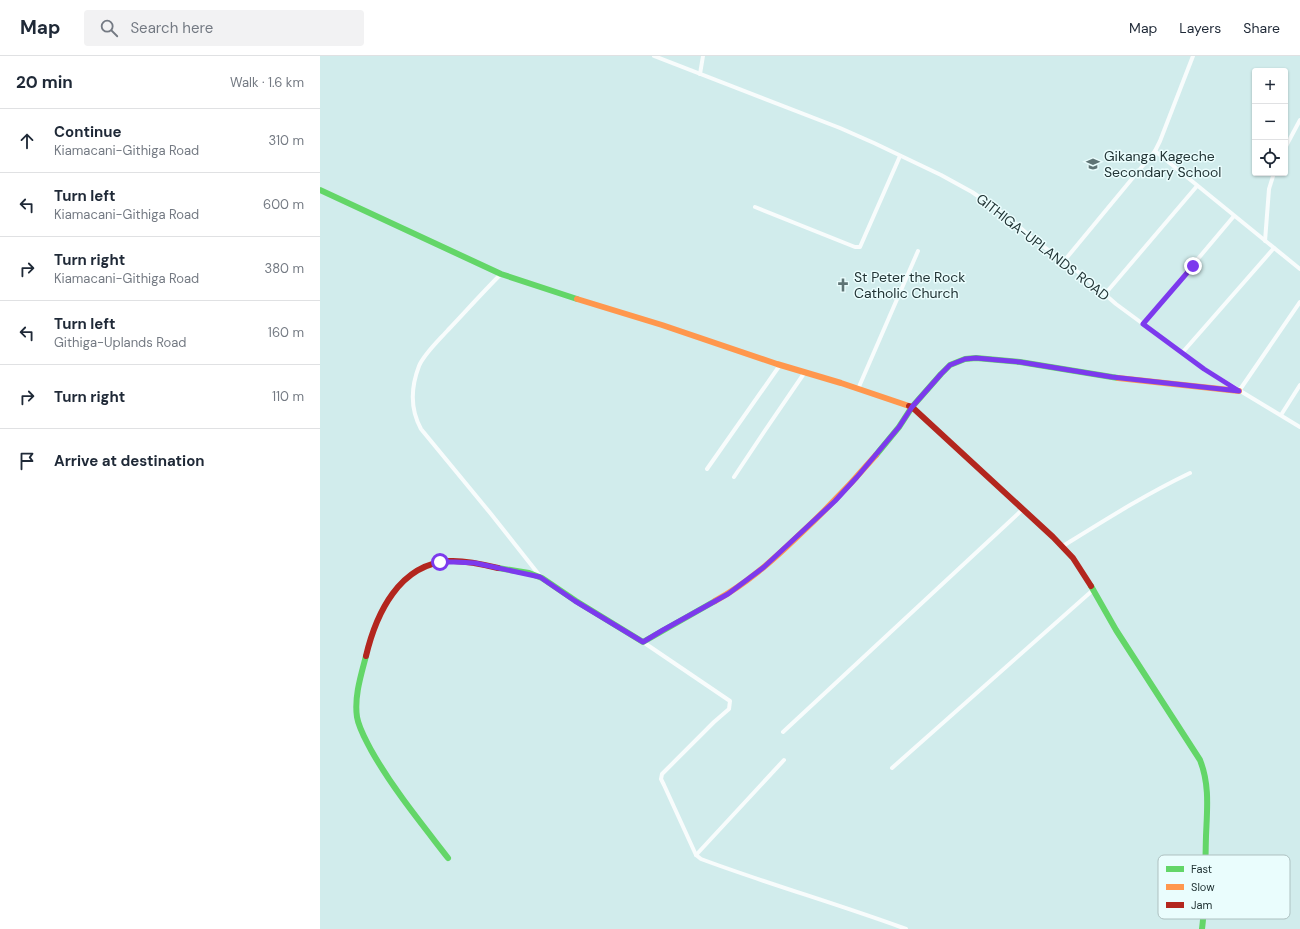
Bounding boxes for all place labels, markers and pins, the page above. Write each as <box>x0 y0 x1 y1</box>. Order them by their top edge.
place label: Gikanga Kageche Secondary School <box>1104 147 1221 181</box>
school or university icon: Gikanga Kageche Secondary School <box>1085 156 1101 172</box>
place label: St Peter the Rock Catholic Church <box>854 268 965 302</box>
church icon: St Peter the Rock Catholic Church <box>835 277 851 293</box>

